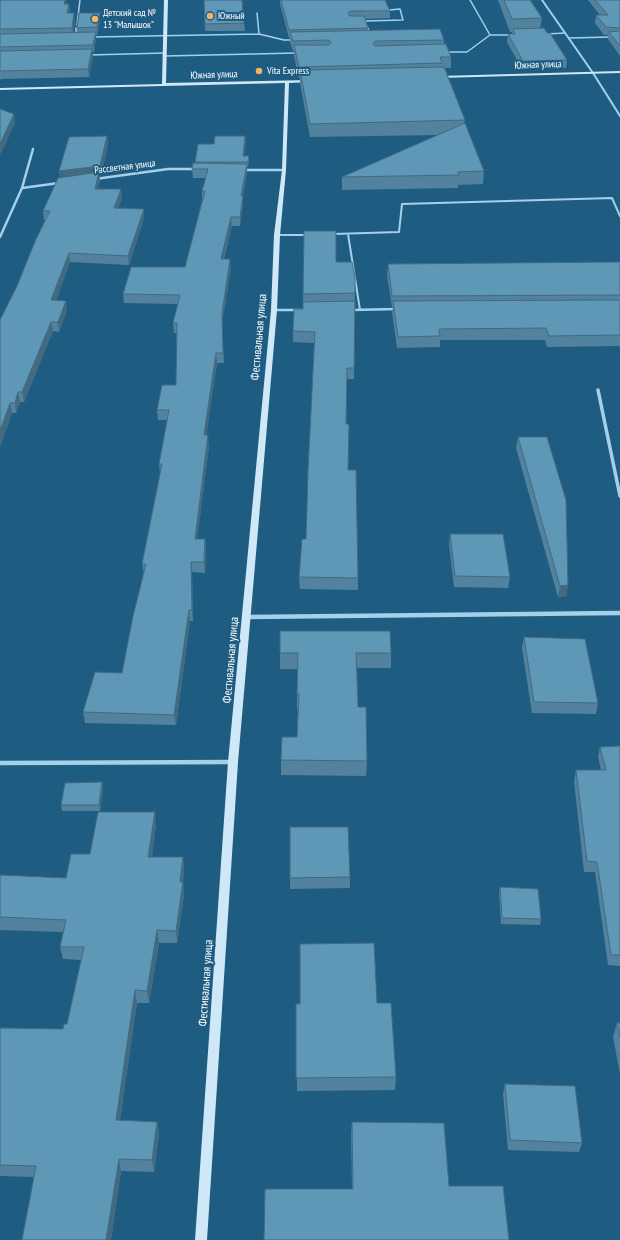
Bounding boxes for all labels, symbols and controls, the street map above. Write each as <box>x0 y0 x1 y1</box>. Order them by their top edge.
place label: Детский сад № 13 "Малышок" <box>103 7 156 30</box>
place label: Южный <box>218 10 245 22</box>
marker: Южный <box>205 11 215 21</box>
marker: Детский сад № 13 "Малышок" <box>90 14 100 24</box>
street label: Южная улица <box>514 58 562 72</box>
place label: Vita Express <box>267 65 309 77</box>
marker: Vita Express <box>254 66 264 76</box>
street label: Южная улица <box>190 68 238 82</box>
street label: Рассветная улица <box>94 157 156 177</box>
street label: Фестивальная улица <box>248 293 270 381</box>
street label: Фестивальная улица <box>220 616 242 704</box>
street label: Фестивальная улица <box>196 939 216 1027</box>

